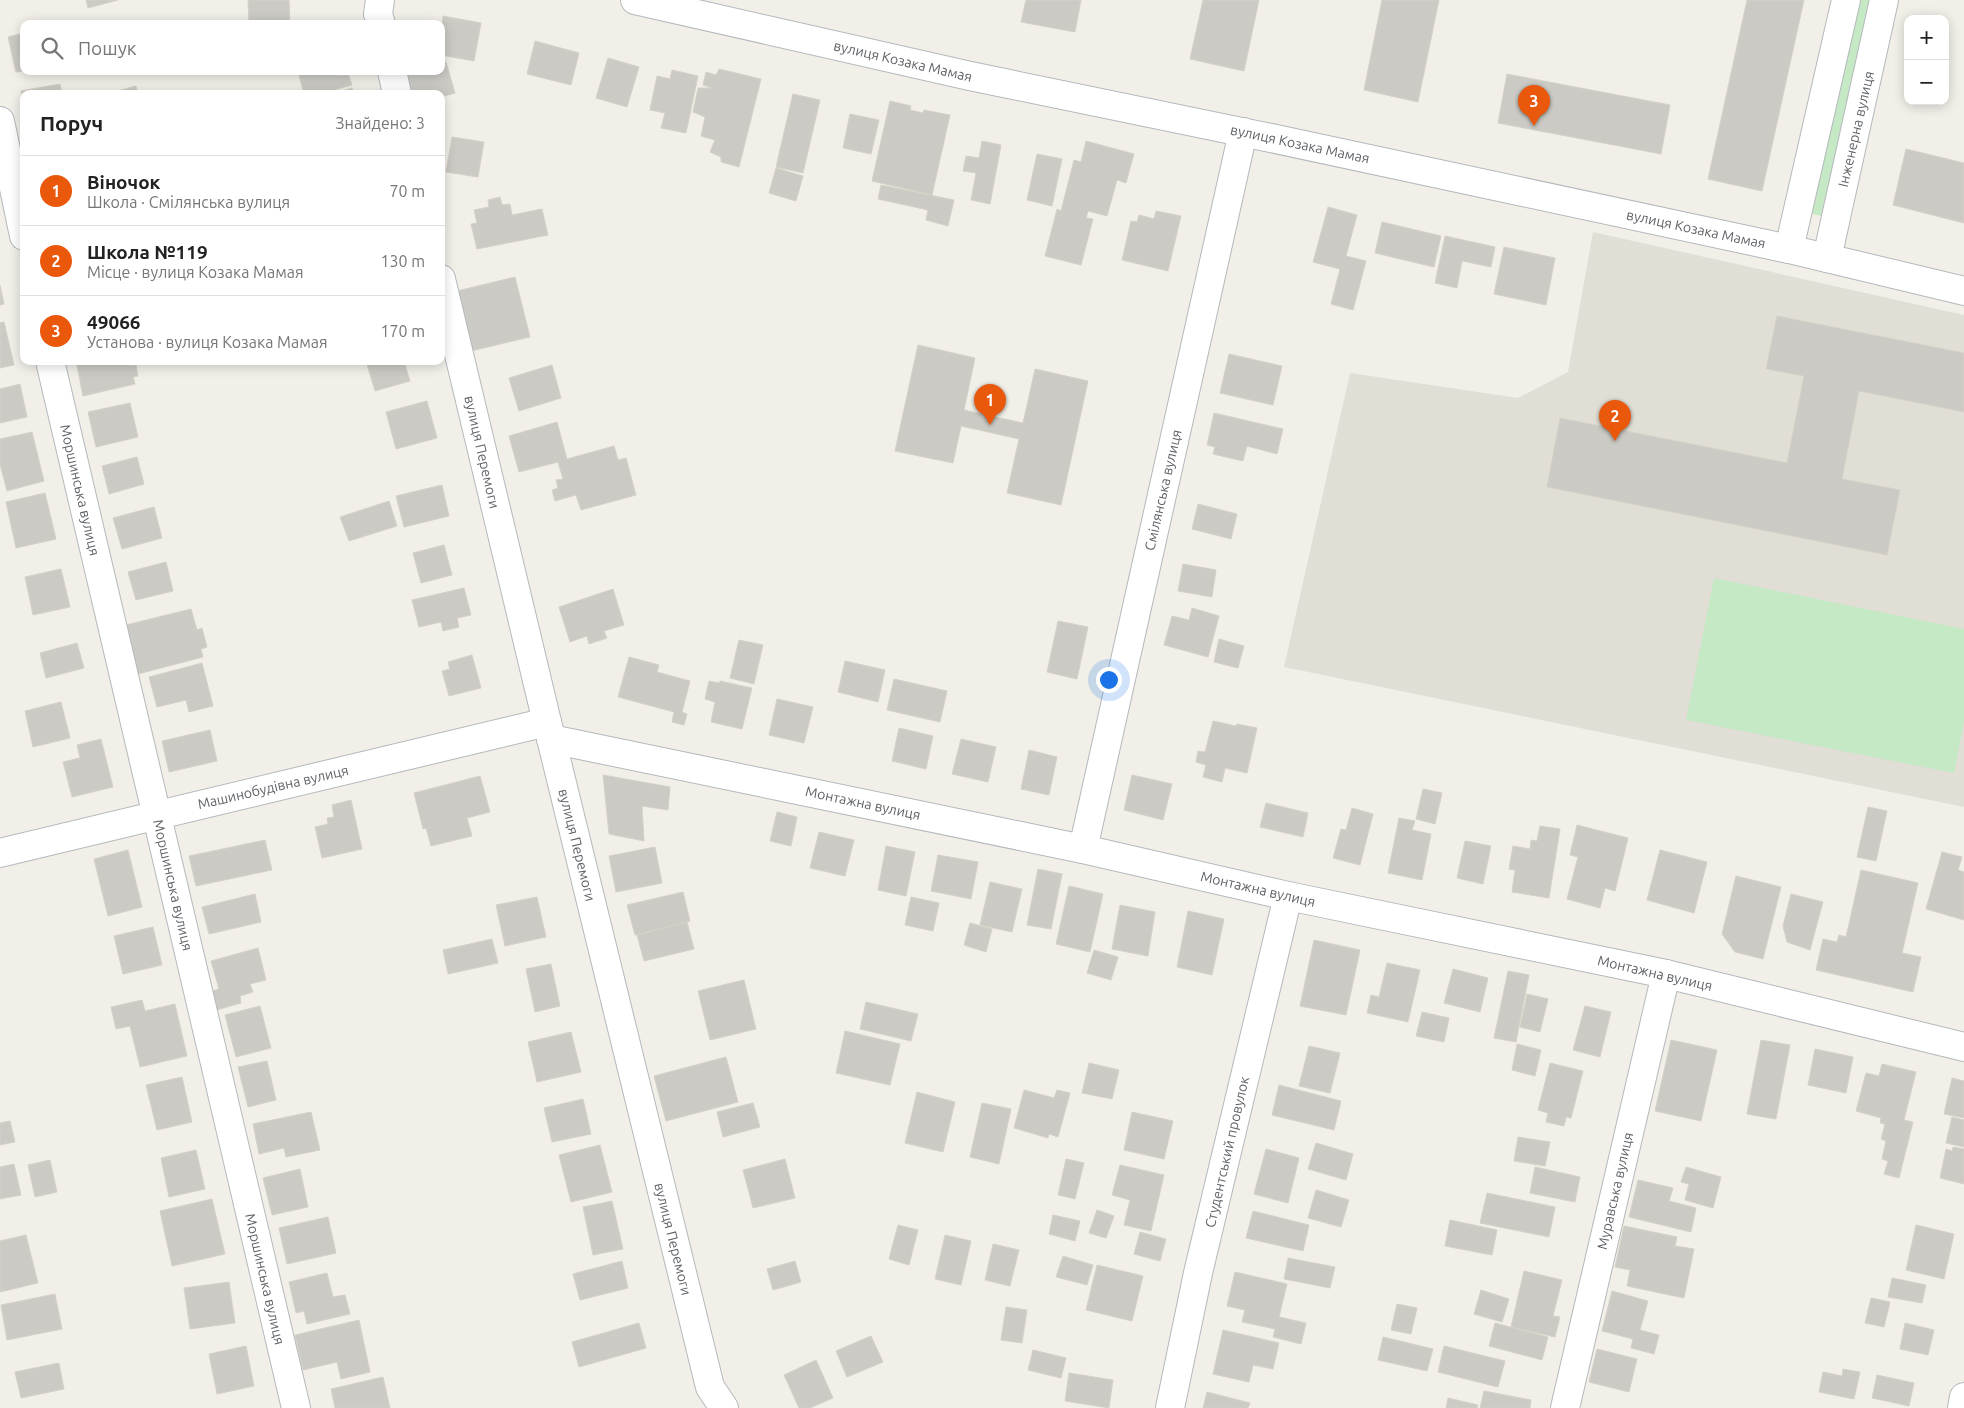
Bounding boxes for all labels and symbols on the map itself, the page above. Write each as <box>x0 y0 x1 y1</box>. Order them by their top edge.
street label: вулиця Козака Мамая <box>832 37 974 85</box>
street label: Інженерна вулиця <box>1835 69 1877 189</box>
pin: 3 <box>1518 85 1550 126</box>
street label: вулиця Козака Мамая <box>1229 121 1371 167</box>
street label: вулиця Козака Мамая <box>1625 206 1767 252</box>
pin: 1 <box>974 384 1006 425</box>
street label: вулиця Перемоги <box>461 394 503 510</box>
pin: 2 <box>1599 400 1631 441</box>
street label: Моршинська вулиця <box>57 423 103 557</box>
street label: Смілянська вулиця <box>1141 428 1185 552</box>
your location <box>1096 667 1122 693</box>
street label: Машинобудівна вулиця <box>196 762 350 812</box>
street label: Монтажна вулиця <box>804 783 922 823</box>
street label: вулиця Перемоги <box>555 787 599 903</box>
street label: Моршинська вулиця <box>150 818 196 952</box>
street label: Монтажна вулиця <box>1199 868 1317 910</box>
street label: Монтажна вулиця <box>1596 952 1714 994</box>
street label: Студентський провулок <box>1202 1075 1252 1229</box>
street label: Муравська вулиця <box>1594 1131 1636 1251</box>
street label: вулиця Перемоги <box>651 1181 695 1297</box>
street label: Моршинська вулиця <box>242 1212 288 1346</box>

